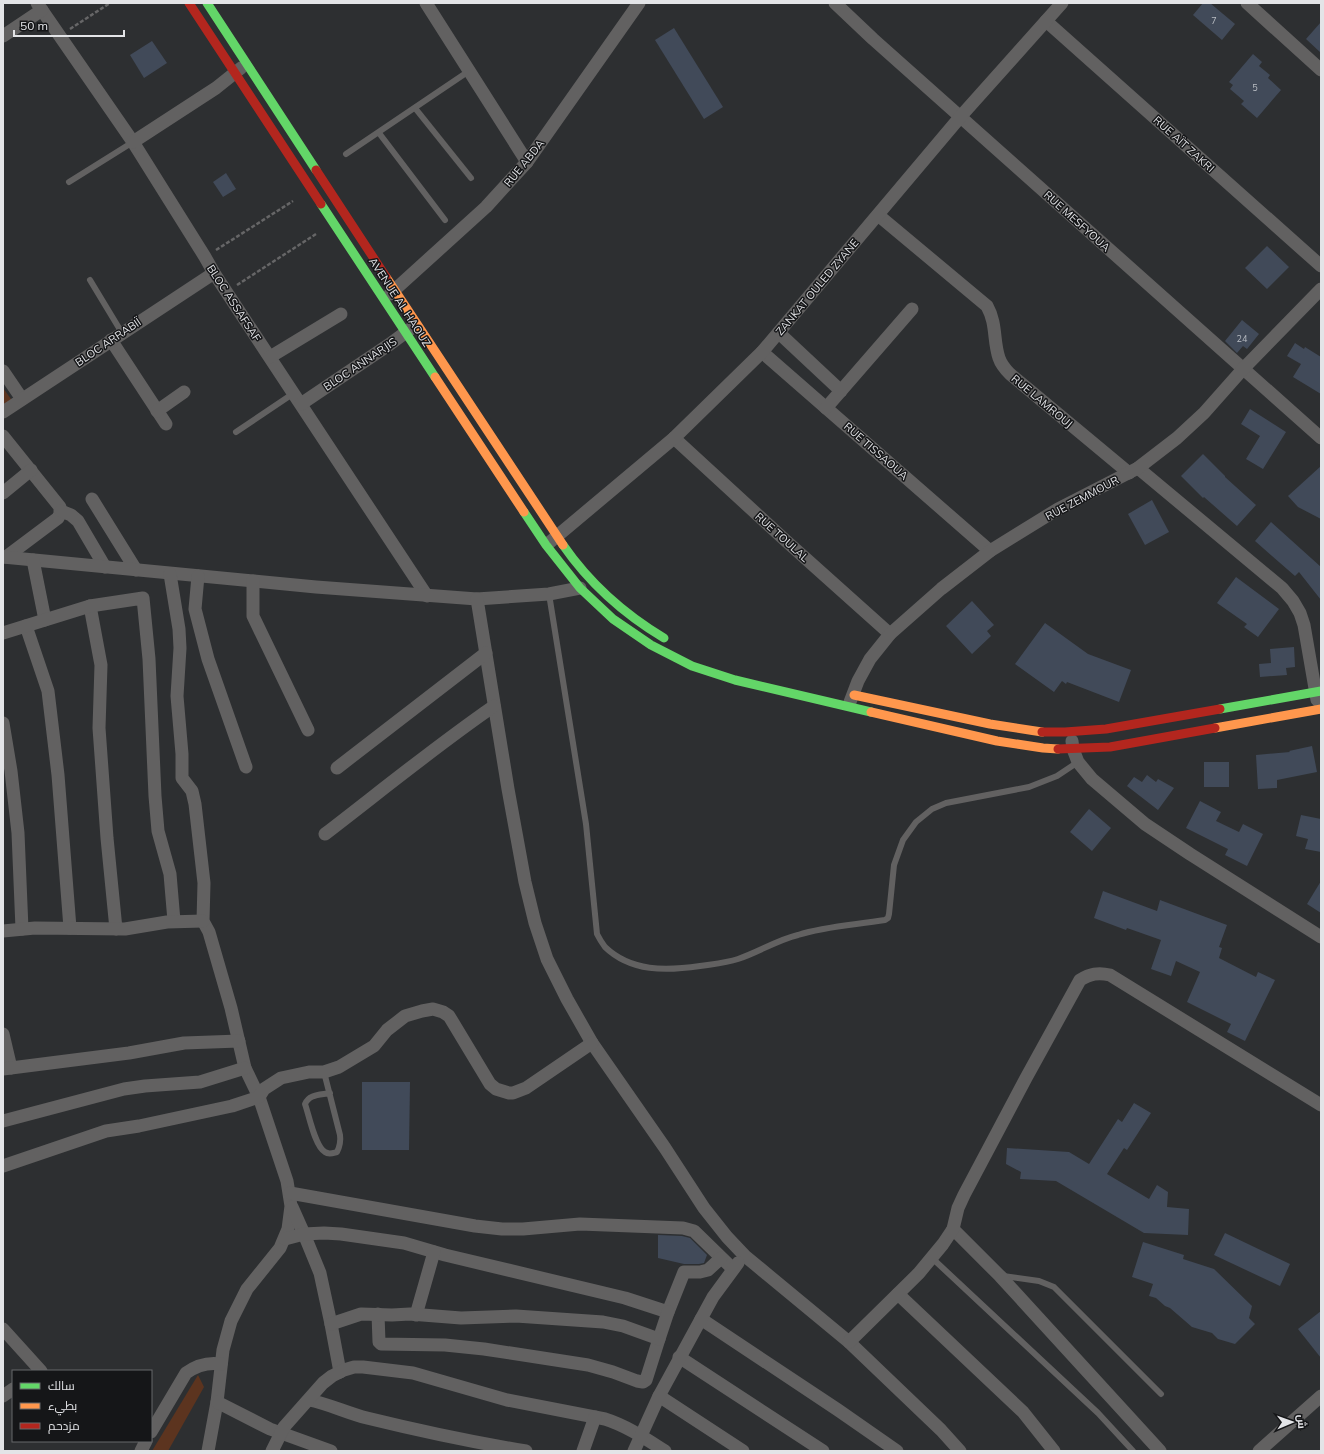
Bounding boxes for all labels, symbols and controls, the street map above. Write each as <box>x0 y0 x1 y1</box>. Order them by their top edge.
scale bar <box>14 12 124 38</box>
house number: 7 <box>1211 15 1217 26</box>
text: 50 m <box>20 18 48 33</box>
house number: 5 <box>1252 82 1258 93</box>
street label: RUE AÏT ZAKRI <box>1151 113 1217 175</box>
street label: RUE ABDA <box>501 137 547 189</box>
street label: RUE MESFYOUA <box>1041 188 1113 254</box>
street label: ZANKAT OULED ZYANE <box>773 236 861 338</box>
street label: AVENUE AL HAOUZ <box>366 255 434 350</box>
street label: BLOC ASSAFSAF <box>204 262 264 344</box>
street label: BLOC ARRABIÏ <box>72 315 144 369</box>
house number: 24 <box>1237 333 1248 344</box>
street label: BLOC ANNARJIS <box>321 334 399 394</box>
street label: RUE LAMROUJ <box>1009 371 1075 431</box>
street label: RUE TISSAOUA <box>841 419 911 483</box>
street label: RUE ZEMMOUR <box>1043 473 1121 523</box>
street label: RUE TOULAL <box>752 509 812 565</box>
legend <box>12 1370 152 1442</box>
text: سالك <box>48 1378 75 1393</box>
text: بطيء <box>48 1398 77 1416</box>
north arrow <box>1272 1402 1312 1442</box>
text: ش <box>1295 1414 1309 1429</box>
text: مزدحم <box>48 1418 80 1434</box>

